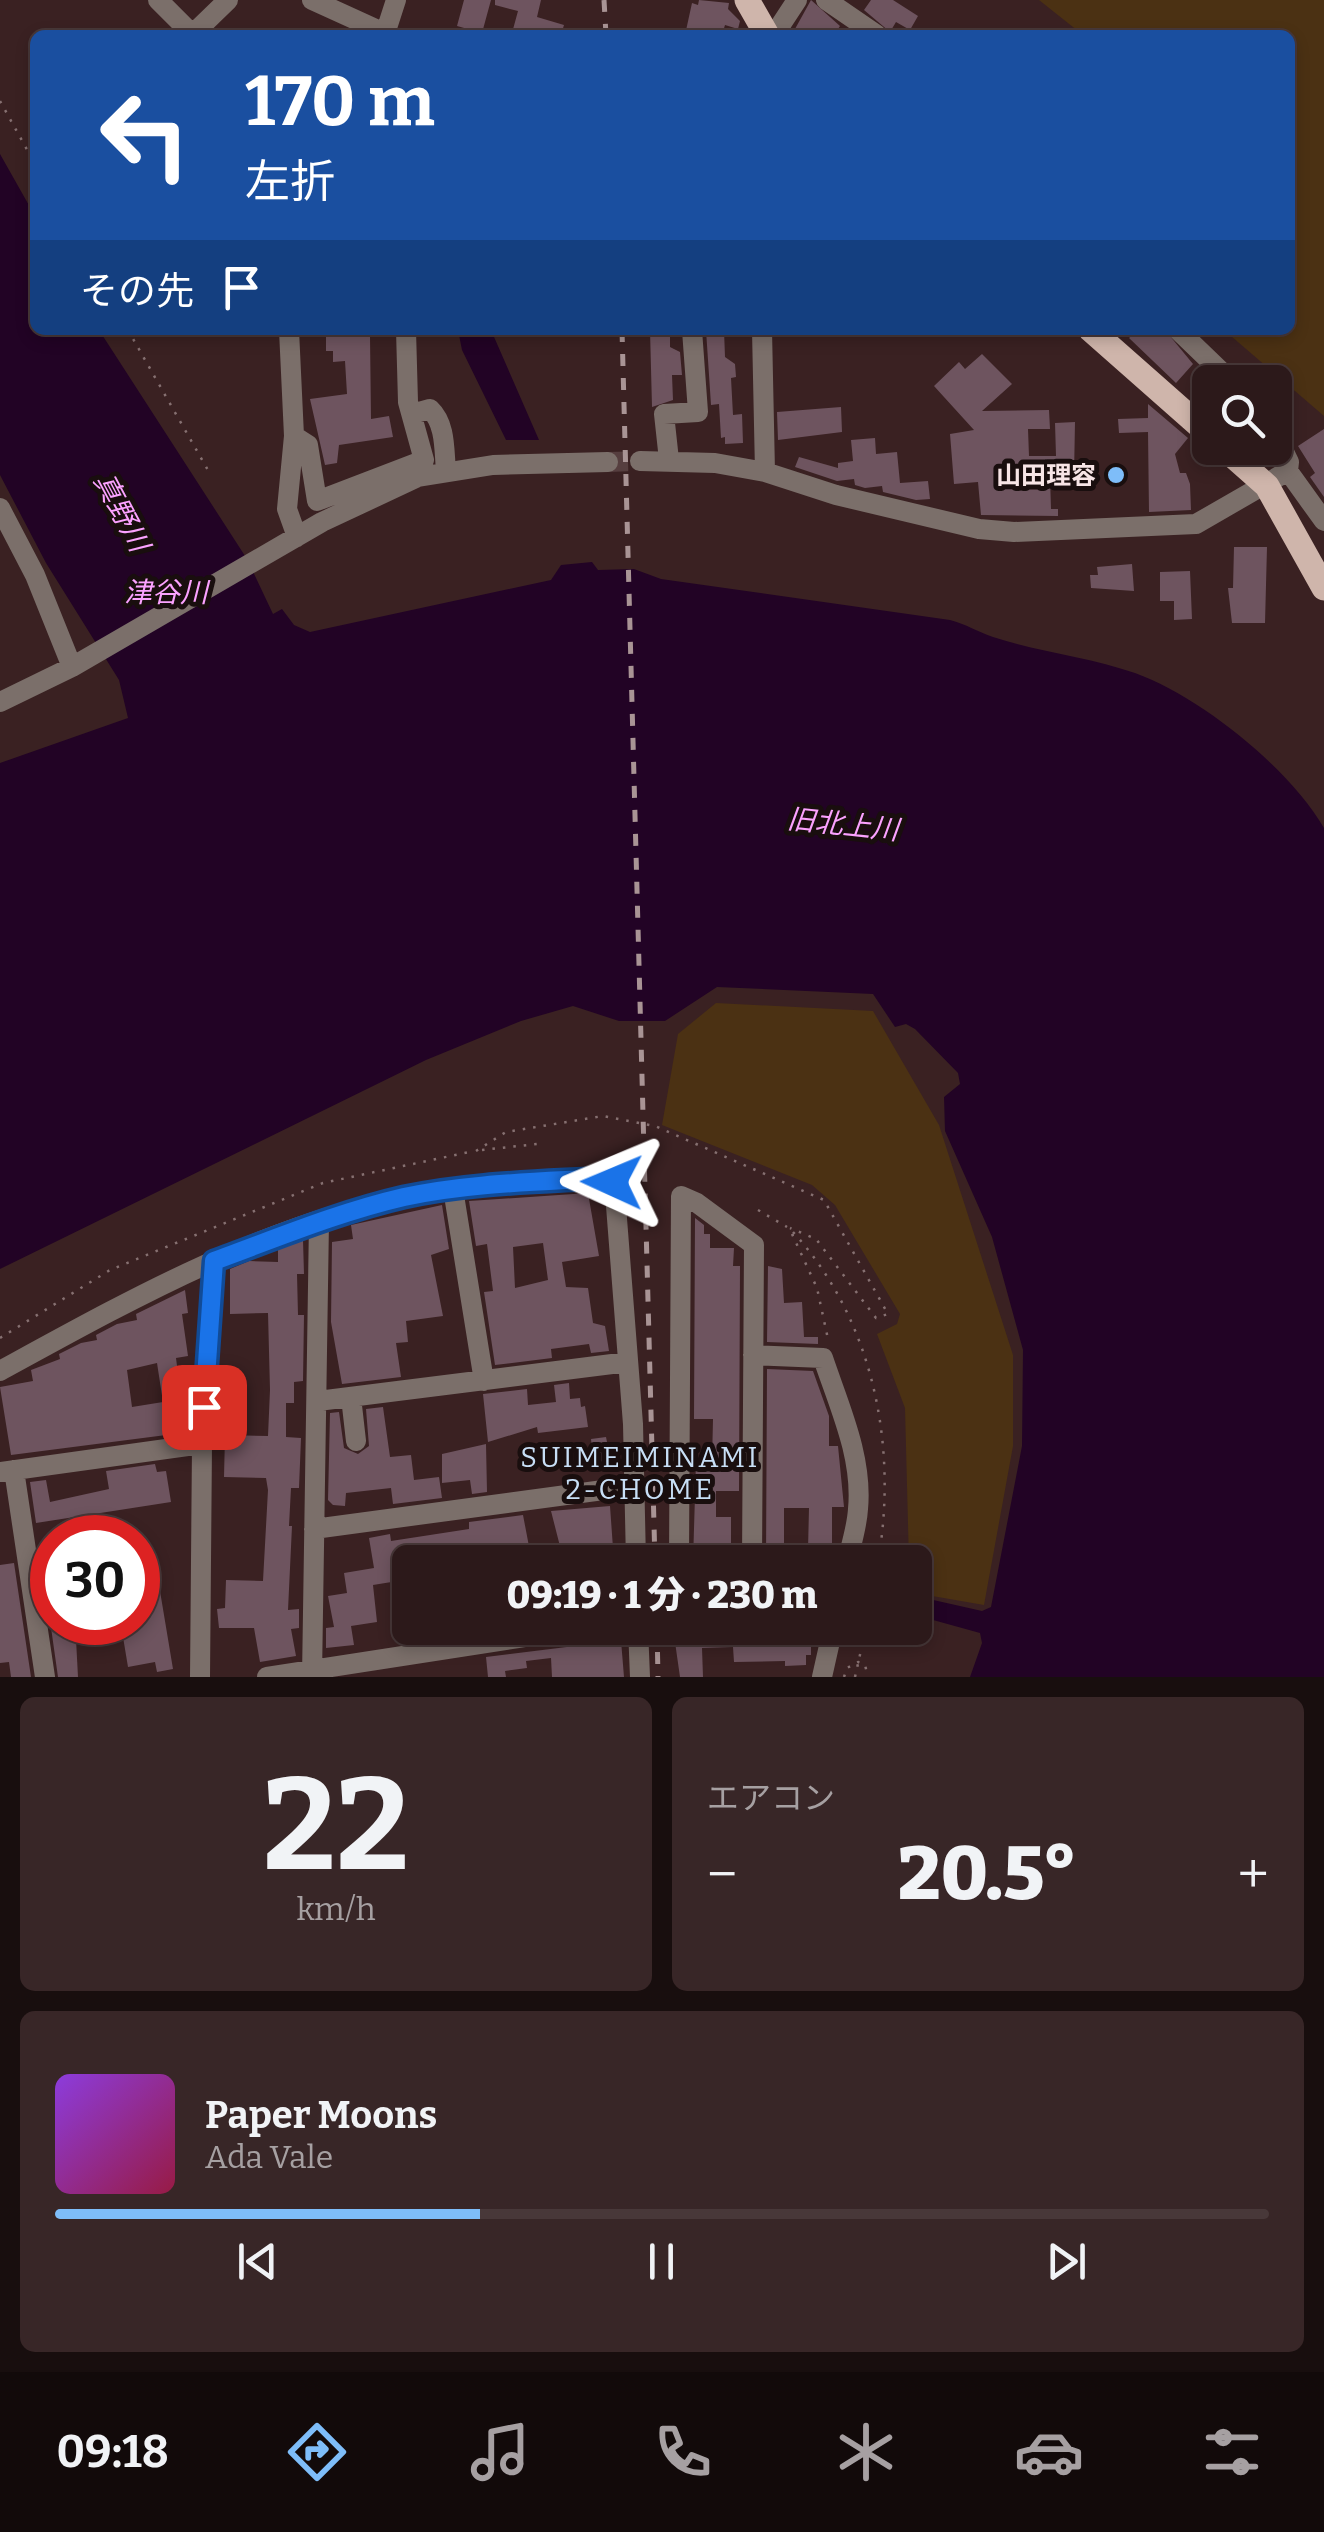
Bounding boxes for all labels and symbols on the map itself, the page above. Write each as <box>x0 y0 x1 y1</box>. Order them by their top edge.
place label: 山田理容 <box>996 461 1096 491</box>
marker: 山田理容 <box>1105 464 1127 486</box>
water label: 真野川 <box>87 467 157 560</box>
water label: 津谷川 <box>124 576 211 609</box>
water label: 旧北上川 <box>786 802 903 847</box>
position arrow <box>560 1130 664 1234</box>
pin <box>162 1365 247 1450</box>
district label: SUIMEIMINAMI 2-CHOME <box>520 1441 760 1506</box>
speed limit sign: 30 <box>30 1515 160 1645</box>

